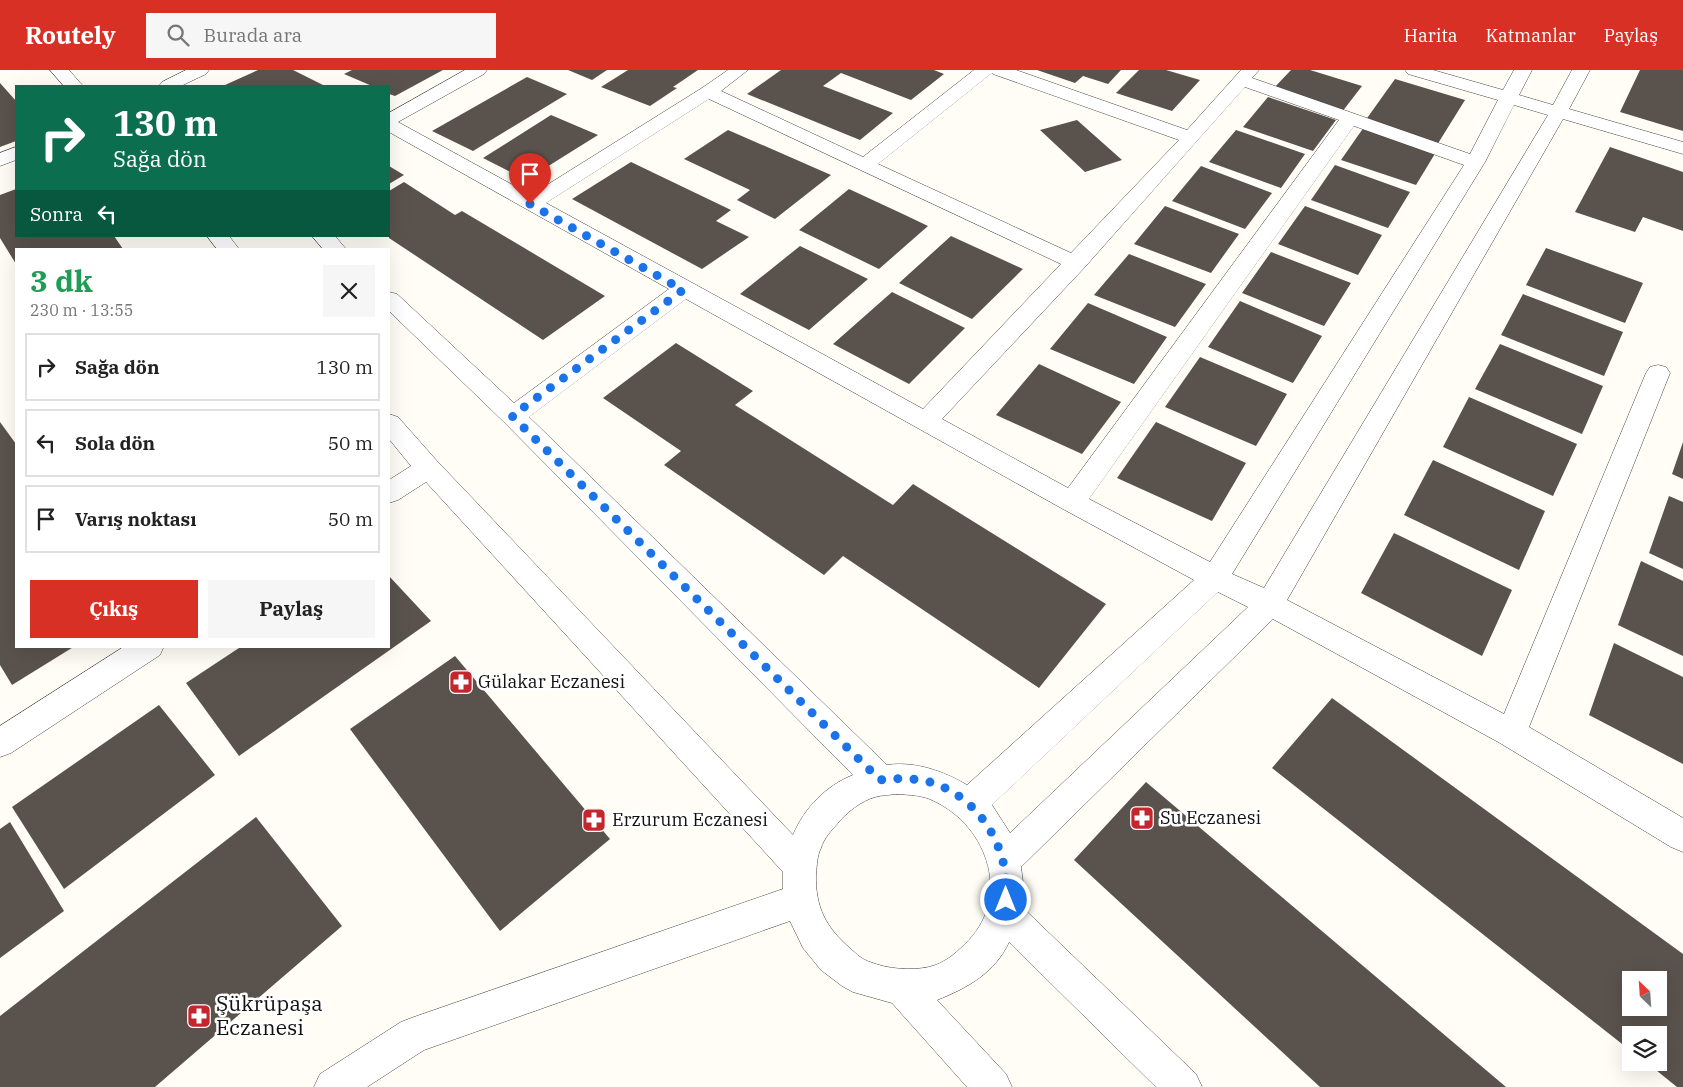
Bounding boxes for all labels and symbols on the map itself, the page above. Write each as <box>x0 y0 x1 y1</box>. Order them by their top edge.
pin <box>509 153 551 204</box>
pharmacy icon: Gülakar Eczanesi <box>448 669 474 695</box>
place label: Gülakar Eczanesi <box>478 670 625 693</box>
pharmacy icon: Su Eczanesi <box>1129 805 1155 831</box>
place label: Su Eczanesi <box>1160 806 1261 829</box>
pharmacy icon: Erzurum Eczanesi <box>581 807 607 833</box>
place label: Erzurum Eczanesi <box>612 808 768 831</box>
position arrow <box>979 873 1031 925</box>
north arrow <box>1622 971 1668 1016</box>
place label: Şükrüpaşa Eczanesi <box>216 989 323 1041</box>
pharmacy icon: Şükrüpaşa Eczanesi <box>186 1003 212 1029</box>

